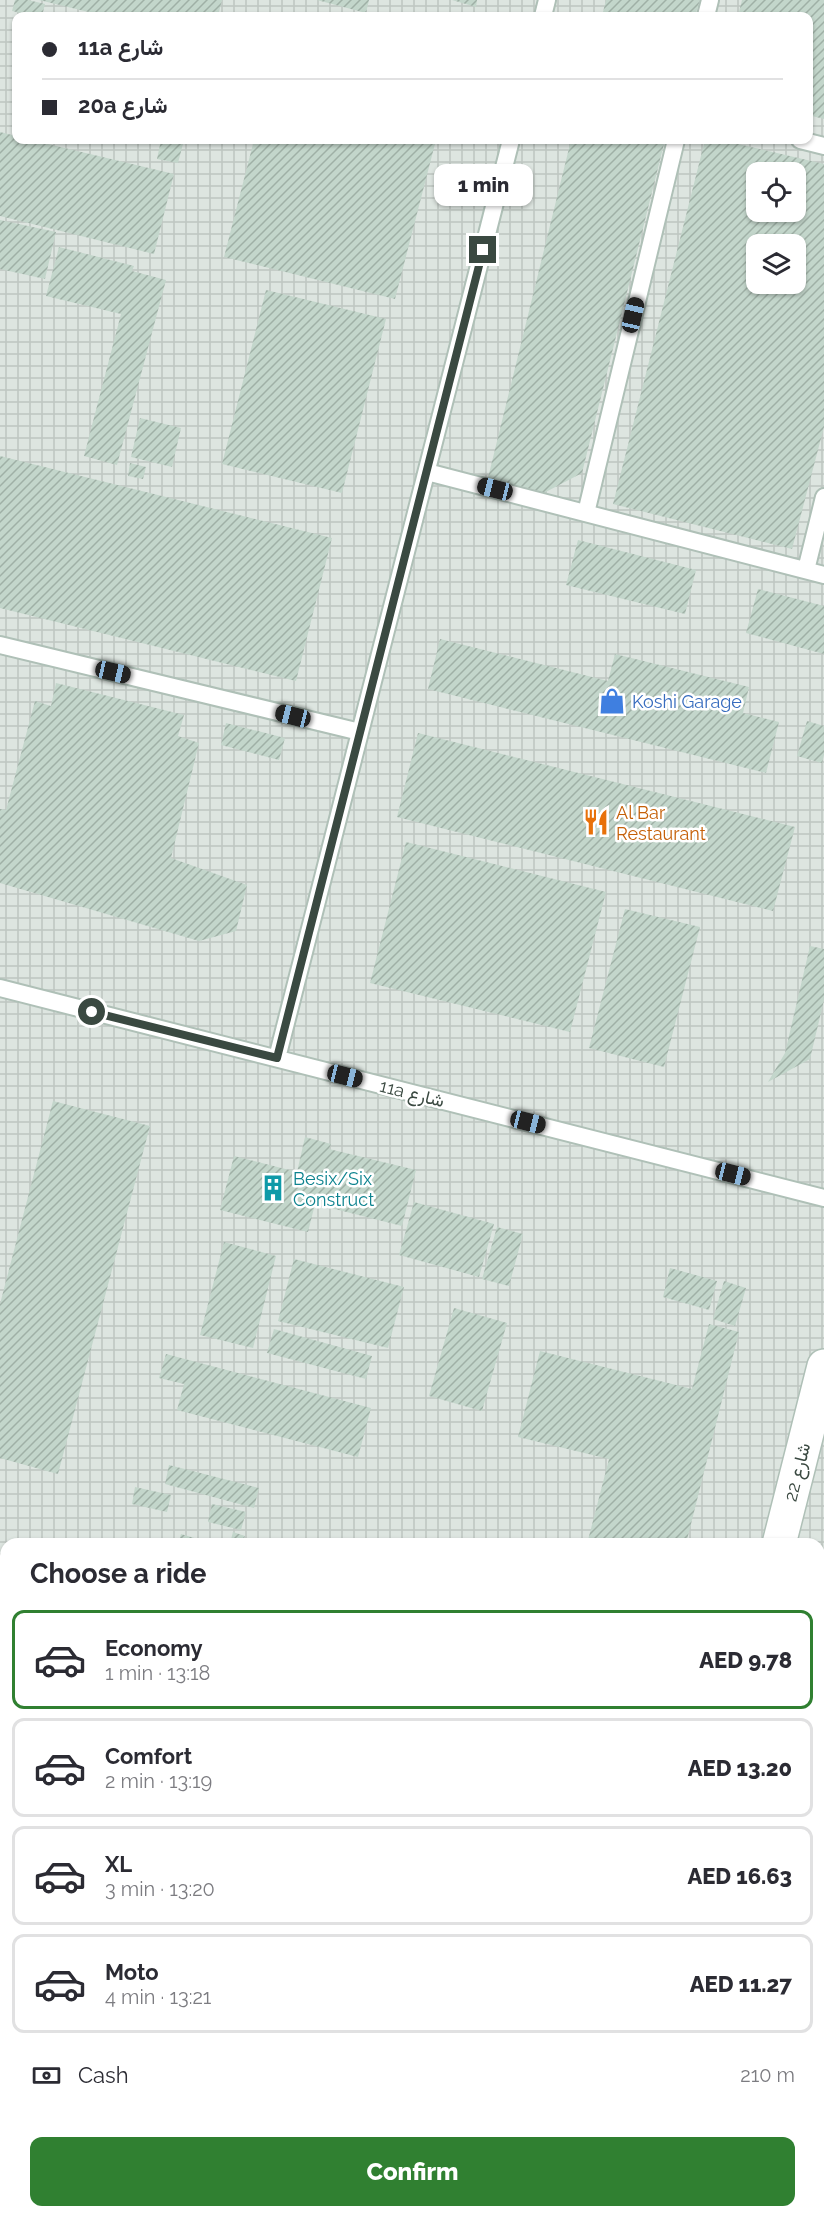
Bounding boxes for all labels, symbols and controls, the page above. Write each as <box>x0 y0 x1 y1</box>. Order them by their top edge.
text: 11a شارع <box>78 34 163 60</box>
text: 20a شارع <box>78 92 167 118</box>
map controls <box>746 162 806 294</box>
button: locate <box>746 162 806 222</box>
callout: 1 min <box>434 163 532 205</box>
text: 1 min <box>458 173 509 197</box>
button: layers <box>746 234 806 294</box>
route end <box>469 236 496 263</box>
car <box>620 295 646 335</box>
car <box>475 476 515 502</box>
car <box>93 659 133 685</box>
shop icon: Koshi Garage <box>597 686 627 716</box>
place label: Koshi Garage <box>632 691 742 712</box>
car <box>273 703 313 729</box>
place label: Al Bar Restaurant <box>616 802 706 844</box>
restaurant icon: Al Bar Restaurant <box>581 807 611 837</box>
route start <box>78 998 105 1025</box>
car <box>325 1063 365 1089</box>
street label: 11a شارع <box>377 1075 447 1113</box>
car <box>508 1109 548 1135</box>
car <box>713 1161 753 1187</box>
place label: Besix/Six Construct <box>293 1168 374 1210</box>
building icon: Besix/Six Construct <box>258 1173 288 1203</box>
street label: شارع 22 <box>780 1441 816 1504</box>
text: Choose a ride <box>30 1558 206 1589</box>
icon: car <box>33 1633 87 1687</box>
text: Economy <box>105 1635 203 1661</box>
text: AED 9.78 <box>699 1647 792 1673</box>
text: 1 min · 13:18 <box>105 1661 210 1685</box>
icon: car <box>33 1741 87 1795</box>
text: Comfort <box>105 1743 192 1769</box>
text: AED 13.20 <box>688 1755 792 1781</box>
text: 2 min · 13:19 <box>105 1769 212 1793</box>
icon: car <box>33 1849 87 1903</box>
text: XL <box>105 1851 132 1877</box>
text: AED 16.63 <box>687 1863 792 1889</box>
text: 3 min · 13:20 <box>105 1877 215 1901</box>
icon: car <box>33 1957 87 2011</box>
text: Moto <box>105 1959 159 1985</box>
text: AED 11.27 <box>690 1971 792 1997</box>
text: 4 min · 13:21 <box>105 1985 211 2009</box>
icon: cash <box>30 2059 63 2092</box>
text: Cash <box>78 2062 129 2088</box>
text: 210 m <box>740 2063 795 2087</box>
button: Confirm <box>30 2137 795 2206</box>

